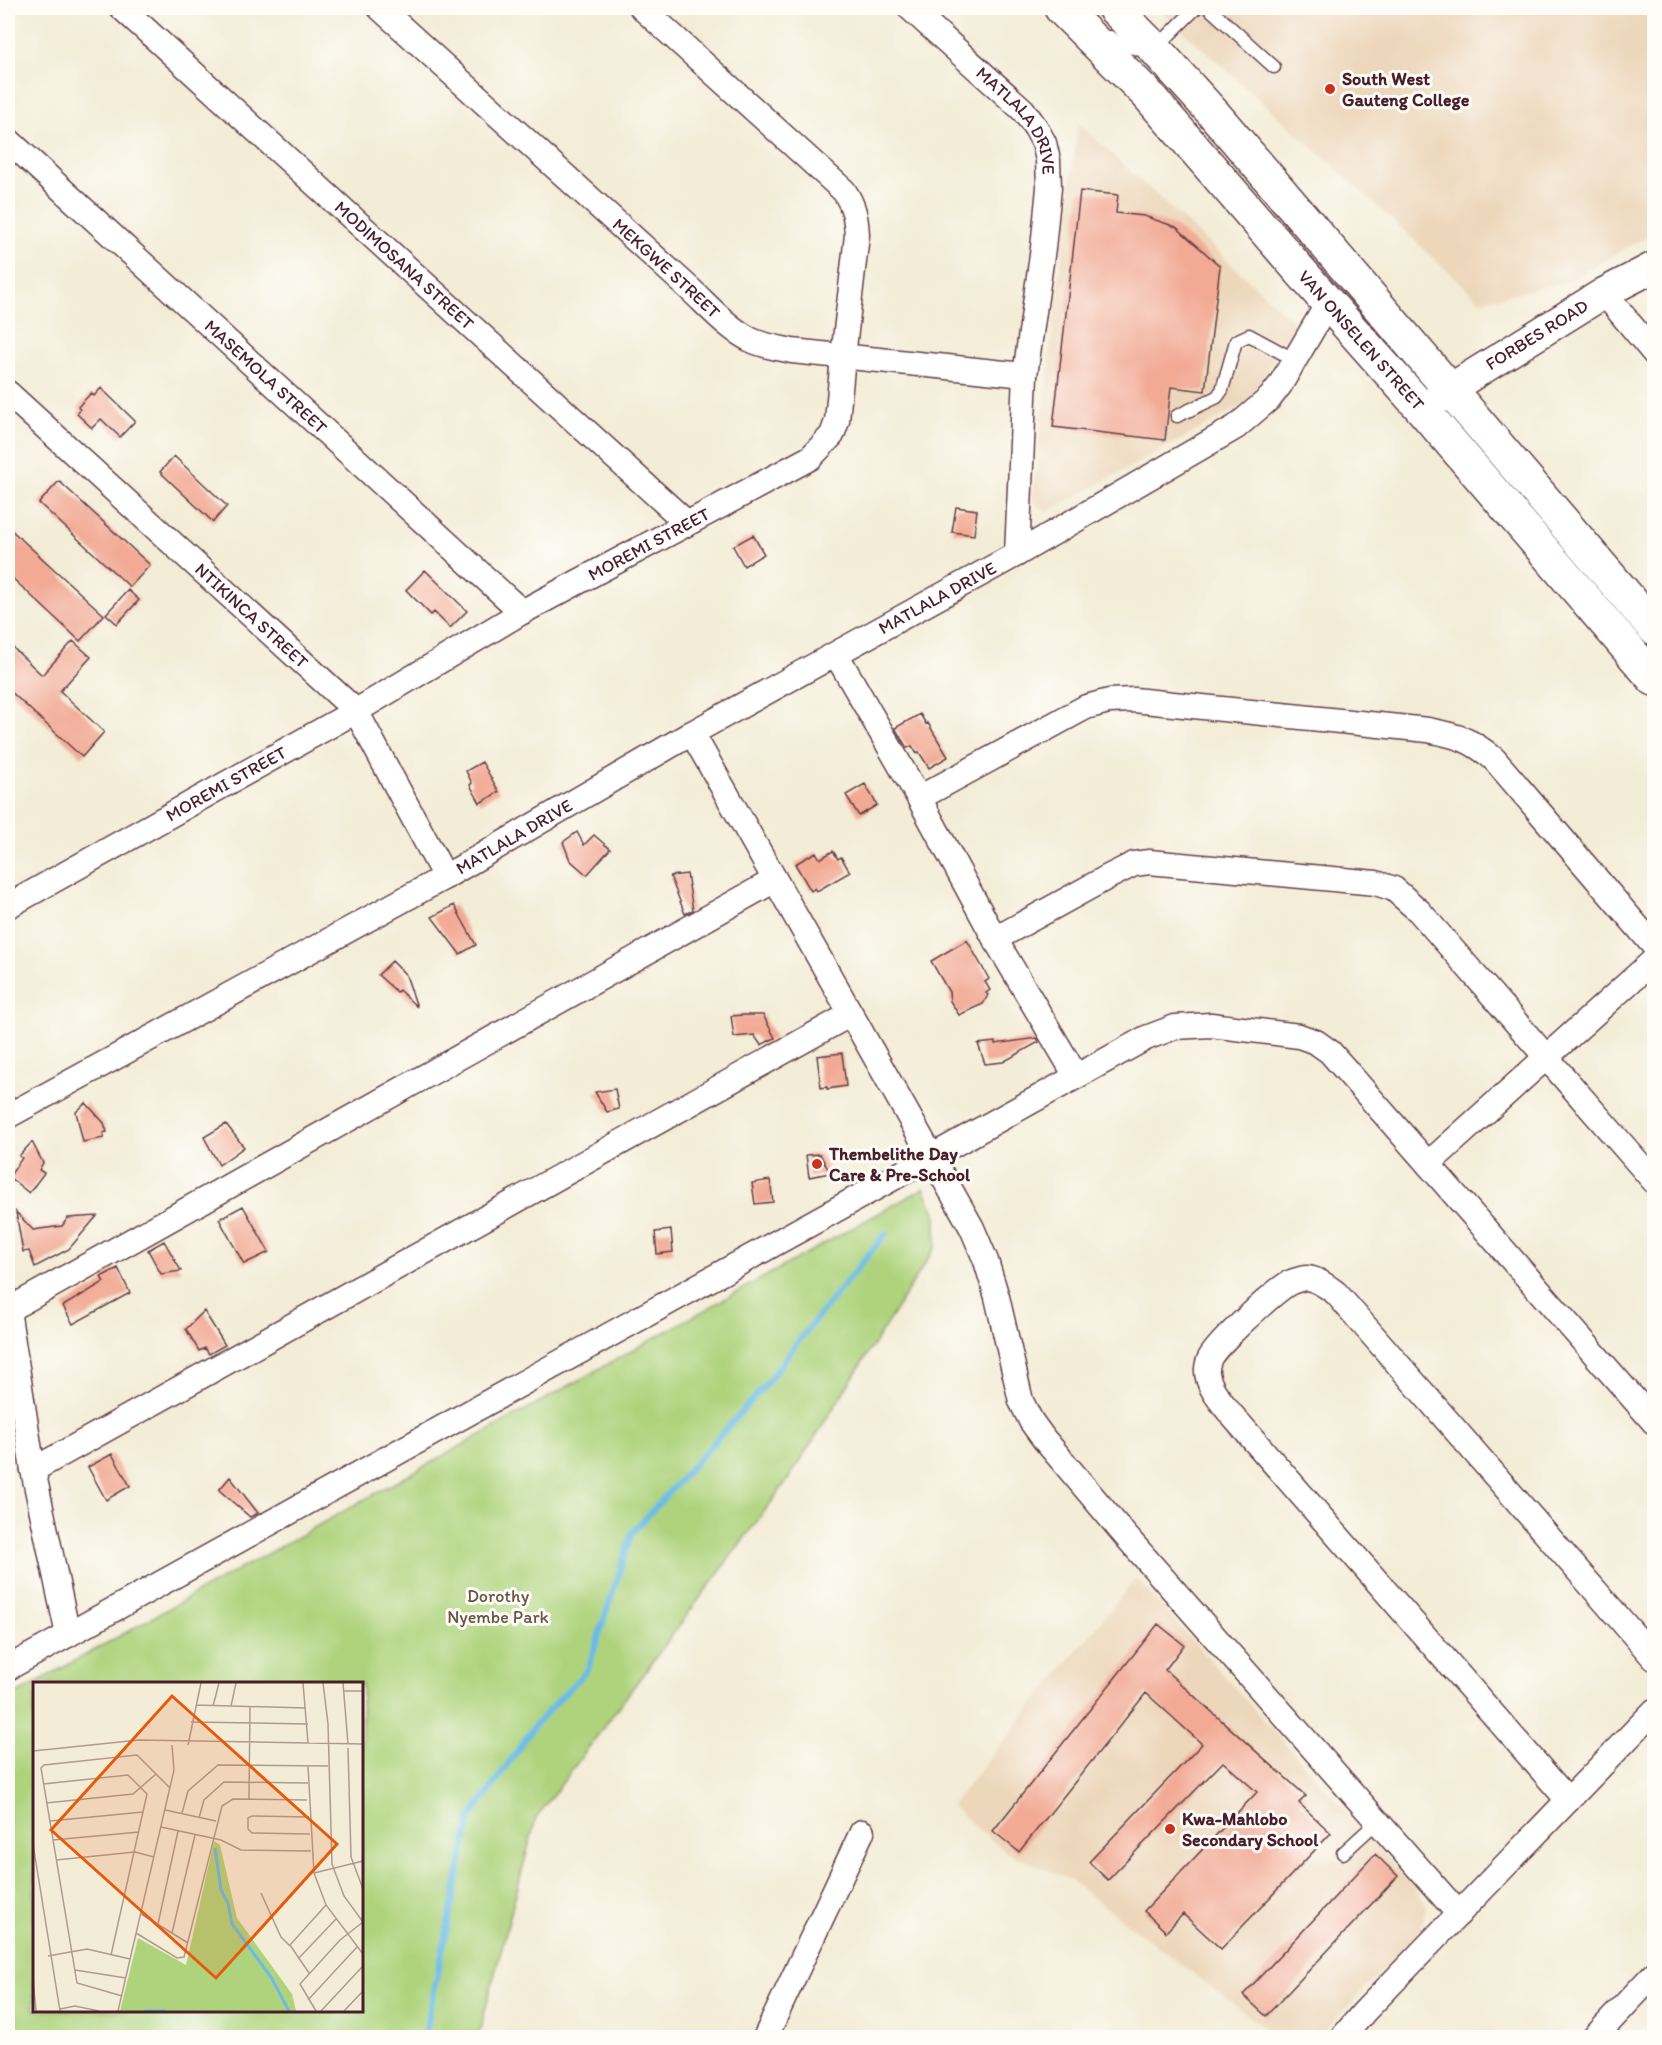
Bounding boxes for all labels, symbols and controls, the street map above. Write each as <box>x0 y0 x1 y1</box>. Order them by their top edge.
street label: MATLALA DRIVE <box>971 62 1060 175</box>
place label: South West Gauteng College <box>1342 68 1470 111</box>
marker: South West Gauteng College <box>1323 82 1337 96</box>
street label: MODIMOSANA STREET <box>330 196 479 334</box>
street label: MEKGWE STREET <box>608 213 725 323</box>
street label: VAN ONSELEN STREET <box>1293 266 1429 415</box>
street label: FORBES ROAD <box>1481 295 1592 375</box>
street label: MASEMOLA STREET <box>200 315 332 439</box>
street label: MOREMI STREET <box>584 503 713 586</box>
street label: MATLALA DRIVE <box>875 557 1000 639</box>
street label: NTIKINCA STREET <box>190 558 313 673</box>
street label: MOREMI STREET <box>162 741 290 826</box>
street label: MATLALA DRIVE <box>452 794 576 879</box>
place label: Thembelithe Day Care & Pre-School <box>828 1143 971 1186</box>
marker: Thembelithe Day Care & Pre-School <box>810 1157 824 1171</box>
park label: Dorothy Nyembe Park <box>447 1585 549 1628</box>
inset map <box>33 1682 363 2012</box>
place label: Kwa-Mahlobo Secondary School <box>1182 1808 1319 1851</box>
marker: Kwa-Mahlobo Secondary School <box>1163 1822 1177 1836</box>

